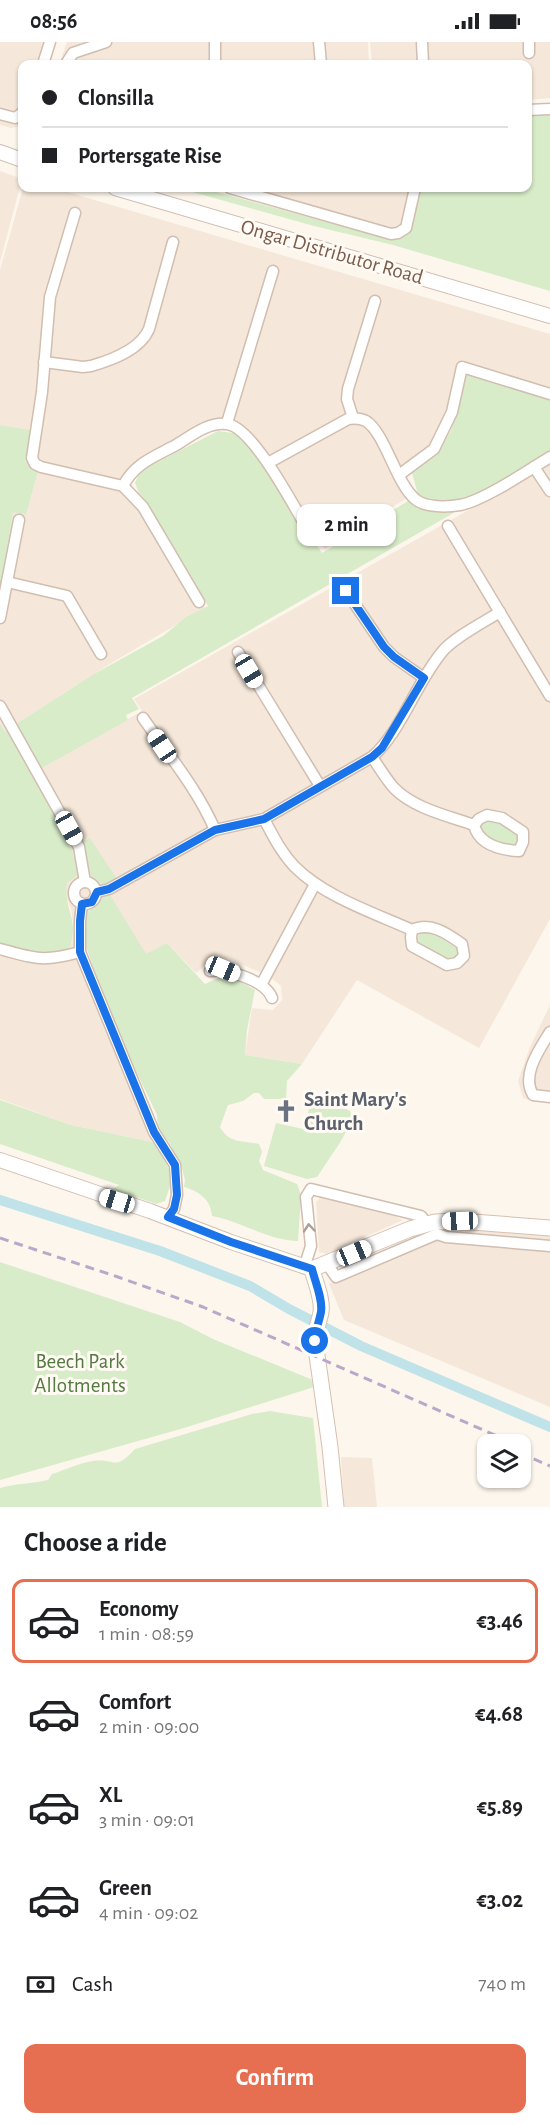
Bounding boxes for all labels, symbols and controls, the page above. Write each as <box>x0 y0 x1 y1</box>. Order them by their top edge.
text: 08:56 <box>30 10 77 32</box>
text: Clonsilla <box>78 87 154 109</box>
text: Portersgate Rise <box>78 145 222 167</box>
street label: Ongar Distributor Road <box>238 216 426 288</box>
callout: 2 min <box>296 504 395 546</box>
text: 2 min <box>324 515 369 535</box>
route end <box>332 577 359 604</box>
car <box>232 651 266 691</box>
car <box>144 726 180 766</box>
car <box>52 808 86 848</box>
car <box>203 954 243 984</box>
place label: Saint Mary's Church <box>304 1089 407 1134</box>
church icon: Saint Mary's Church <box>273 1098 299 1124</box>
car <box>97 1187 137 1215</box>
car <box>442 1211 478 1231</box>
one-way arrow <box>303 1224 316 1233</box>
car <box>334 1238 374 1268</box>
route start <box>301 1327 328 1354</box>
park label: Beech Park Allotments <box>34 1351 126 1396</box>
map controls <box>477 1434 531 1488</box>
button: layers <box>477 1434 531 1488</box>
text: Choose a ride <box>24 1529 167 1556</box>
icon: car <box>27 1594 81 1648</box>
text: Economy <box>99 1598 179 1620</box>
text: €3.46 <box>477 1610 523 1632</box>
text: 1 min · 08:59 <box>99 1624 194 1644</box>
icon: car <box>27 1687 81 1741</box>
text: Comfort <box>99 1691 171 1713</box>
text: €4.68 <box>475 1703 523 1725</box>
text: 2 min · 09:00 <box>99 1717 199 1737</box>
icon: car <box>27 1780 81 1834</box>
text: XL <box>99 1784 122 1806</box>
text: €5.89 <box>477 1796 523 1818</box>
text: 3 min · 09:01 <box>99 1810 195 1830</box>
icon: car <box>27 1873 81 1927</box>
text: Green <box>99 1877 152 1899</box>
text: €3.02 <box>476 1889 523 1911</box>
text: 4 min · 09:02 <box>99 1903 198 1923</box>
icon: cash <box>24 1968 57 2001</box>
text: Cash <box>72 1973 113 1995</box>
text: 740 m <box>478 1974 526 1994</box>
button: Confirm <box>24 2044 526 2113</box>

